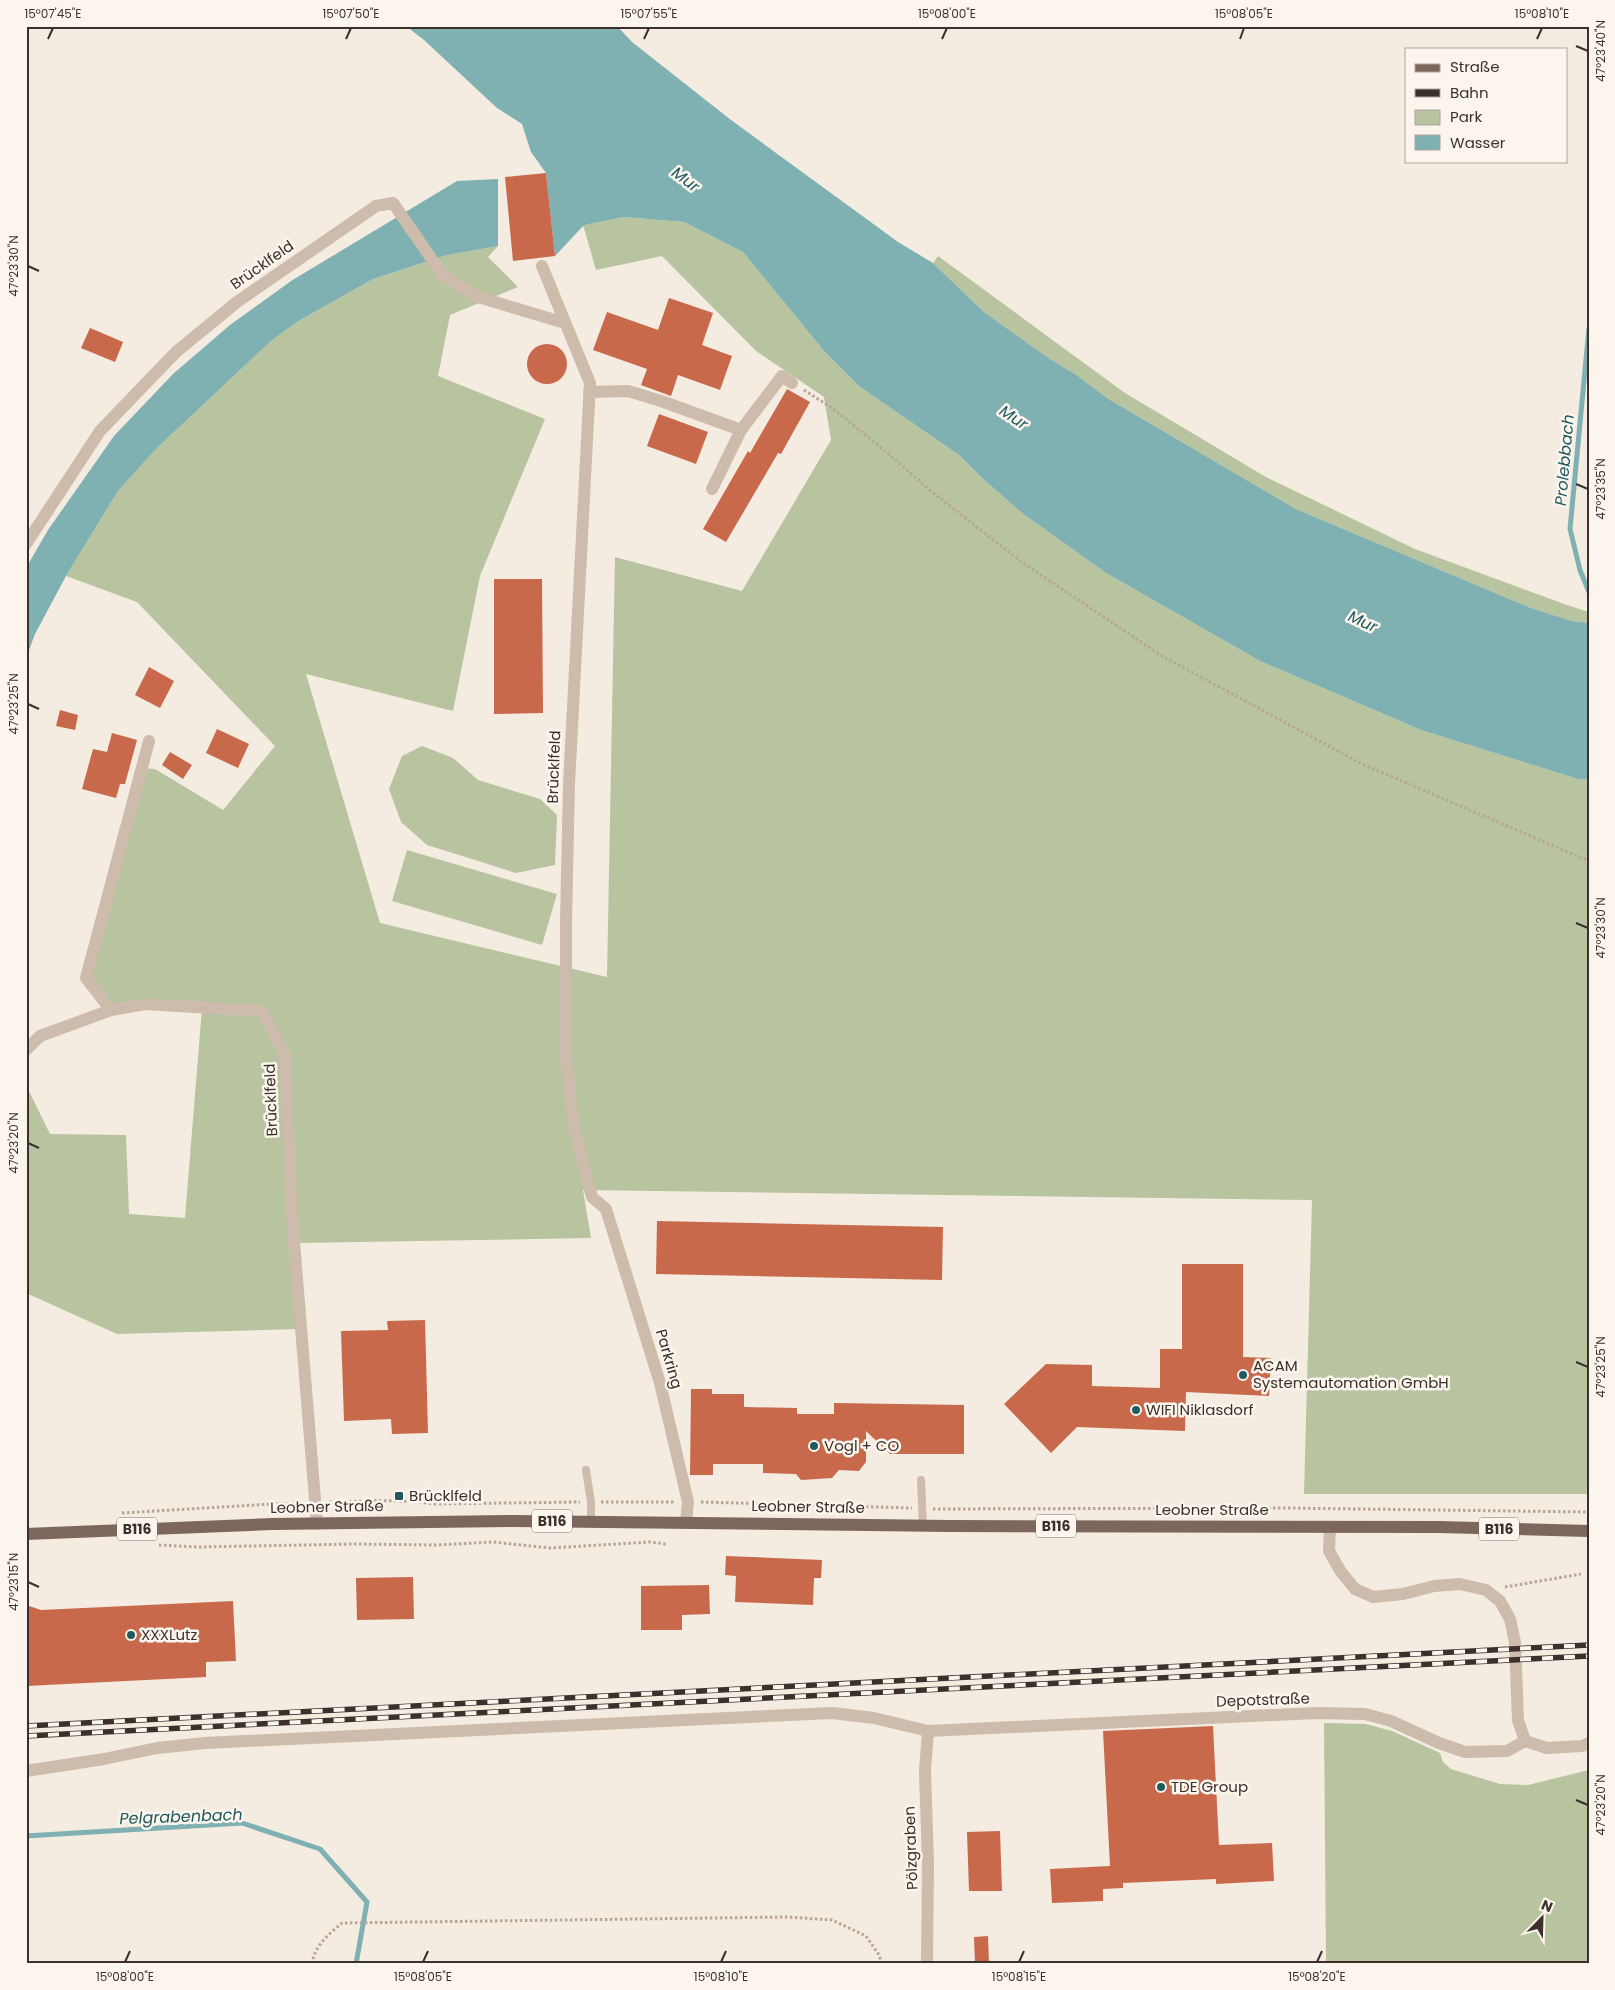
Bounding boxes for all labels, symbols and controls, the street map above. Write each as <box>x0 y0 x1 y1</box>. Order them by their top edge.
text: 15°07'45"E <box>24 5 82 22</box>
text: 15°07'50"E <box>322 5 380 22</box>
text: 15°07'55"E <box>620 5 678 22</box>
text: 15°08'00"E <box>918 5 976 22</box>
text: 15°08'05"E <box>1215 5 1273 22</box>
text: 15°08'10"E <box>1515 5 1569 22</box>
text: 47°23'40"N <box>1592 20 1609 82</box>
legend <box>1405 48 1568 162</box>
text: Straße <box>1450 56 1500 77</box>
text: Bahn <box>1450 82 1489 103</box>
text: Park <box>1450 106 1482 127</box>
text: Wasser <box>1450 132 1506 153</box>
water label: Mur <box>667 161 705 198</box>
text: 47°23'30"N <box>5 235 22 297</box>
street label: Brücklfeld <box>226 235 298 294</box>
water label: Mur <box>995 399 1033 436</box>
water label: Prolebbach <box>1549 413 1580 507</box>
text: 47°23'35"N <box>1592 458 1609 520</box>
water label: Mur <box>1344 605 1382 639</box>
text: 47°23'25"N <box>5 673 22 735</box>
street label: Brücklfeld <box>542 730 565 804</box>
text: 47°23'30"N <box>1592 897 1609 959</box>
street label: Brücklfeld <box>259 1063 282 1137</box>
text: 47°23'20"N <box>5 1112 22 1174</box>
street label: Parkring <box>651 1327 688 1391</box>
text: 47°23'25"N <box>1592 1336 1609 1398</box>
place label: ACAM Systemautomation GmbH <box>1253 1355 1449 1393</box>
marker: ACAM Systemautomation GmbH <box>1237 1369 1249 1381</box>
place label: WIFI Niklasdorf <box>1146 1399 1254 1420</box>
marker: WIFI Niklasdorf <box>1130 1404 1142 1416</box>
place label: Vogl + CO <box>824 1435 899 1456</box>
marker: Vogl + CO <box>808 1440 820 1452</box>
place label: Brücklfeld <box>409 1485 482 1506</box>
marker: Brücklfeld <box>393 1490 405 1502</box>
street label: Leobner Straße <box>270 1495 384 1518</box>
street label: Leobner Straße <box>751 1495 865 1518</box>
street label: Leobner Straße <box>1155 1499 1269 1520</box>
road number: B116 <box>532 1510 572 1532</box>
road number: B116 <box>1036 1514 1076 1538</box>
road number: B116 <box>117 1518 157 1540</box>
road number: B116 <box>1479 1518 1519 1540</box>
text: 47°23'15"N <box>5 1553 22 1611</box>
place label: XXXLutz <box>141 1624 197 1645</box>
marker: XXXLutz <box>125 1629 137 1641</box>
street label: Depotstraße <box>1216 1687 1310 1712</box>
text: 47°23'20"N <box>1592 1774 1609 1836</box>
place label: TDE Group <box>1171 1776 1248 1797</box>
marker: TDE Group <box>1155 1781 1167 1793</box>
water label: Pelgrabenbach <box>119 1803 243 1830</box>
street label: Pölzgraben <box>899 1806 922 1890</box>
north arrow <box>1518 1892 1568 1942</box>
text: N <box>1538 1895 1556 1917</box>
text: 15°08'00"E <box>96 1968 154 1985</box>
text: 15°08'05"E <box>394 1968 452 1985</box>
text: 15°08'10"E <box>694 1968 748 1985</box>
text: 15°08'15"E <box>992 1968 1046 1985</box>
text: 15°08'20"E <box>1288 1968 1346 1985</box>

